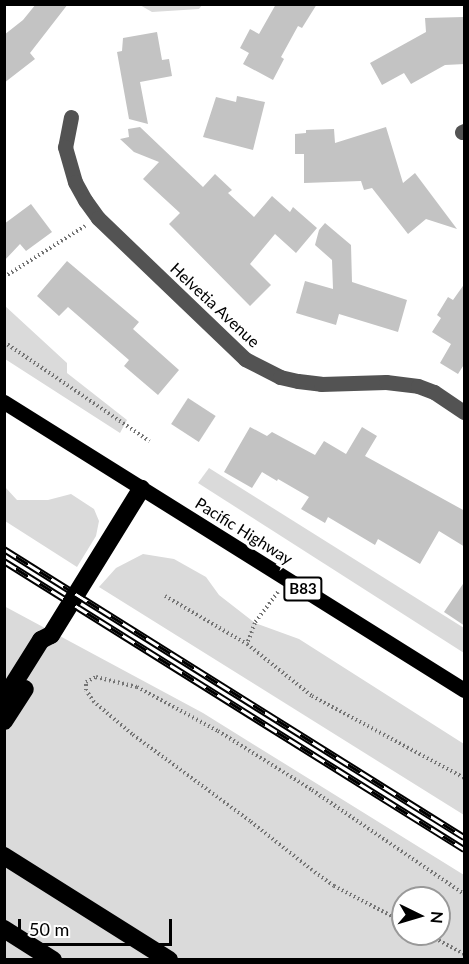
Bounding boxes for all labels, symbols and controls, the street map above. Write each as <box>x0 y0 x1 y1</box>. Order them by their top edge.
street label: Helvetia Avenue <box>166 259 264 351</box>
street label: Pacific Highway <box>192 493 296 569</box>
road number: B83 <box>282 577 324 601</box>
north arrow <box>391 886 451 946</box>
scale bar <box>21 907 176 945</box>
text: N <box>427 910 447 924</box>
text: 50 m <box>29 918 69 940</box>

